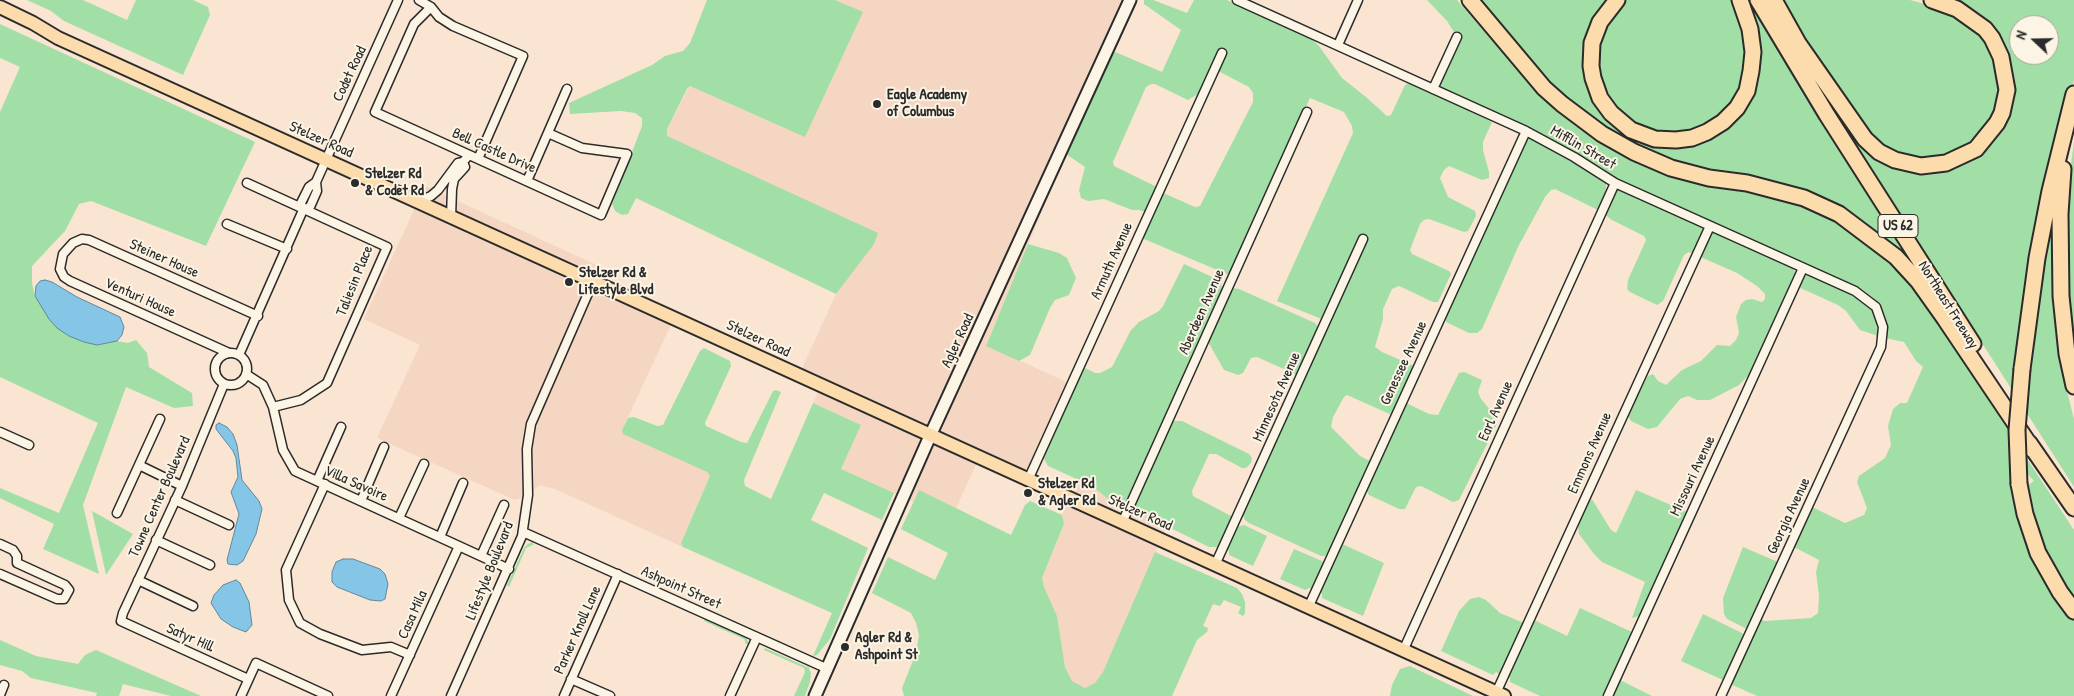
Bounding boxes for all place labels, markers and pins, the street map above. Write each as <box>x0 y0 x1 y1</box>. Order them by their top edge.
place label: Eagle Academy of Columbus <box>887 86 967 121</box>
marker: Eagle Academy of Columbus <box>871 98 883 110</box>
place label: Stelzer Rd & Codet Rd <box>365 165 424 200</box>
marker: Stelzer Rd & Codet Rd <box>349 177 361 189</box>
place label: Stelzer Rd & Lifestyle Blvd <box>579 264 653 299</box>
marker: Stelzer Rd & Lifestyle Blvd <box>563 276 575 288</box>
place label: Stelzer Rd & Agler Rd <box>1038 475 1095 510</box>
marker: Stelzer Rd & Agler Rd <box>1022 487 1034 499</box>
place label: Agler Rd & Ashpoint St <box>855 629 918 664</box>
marker: Agler Rd & Ashpoint St <box>839 641 851 653</box>

